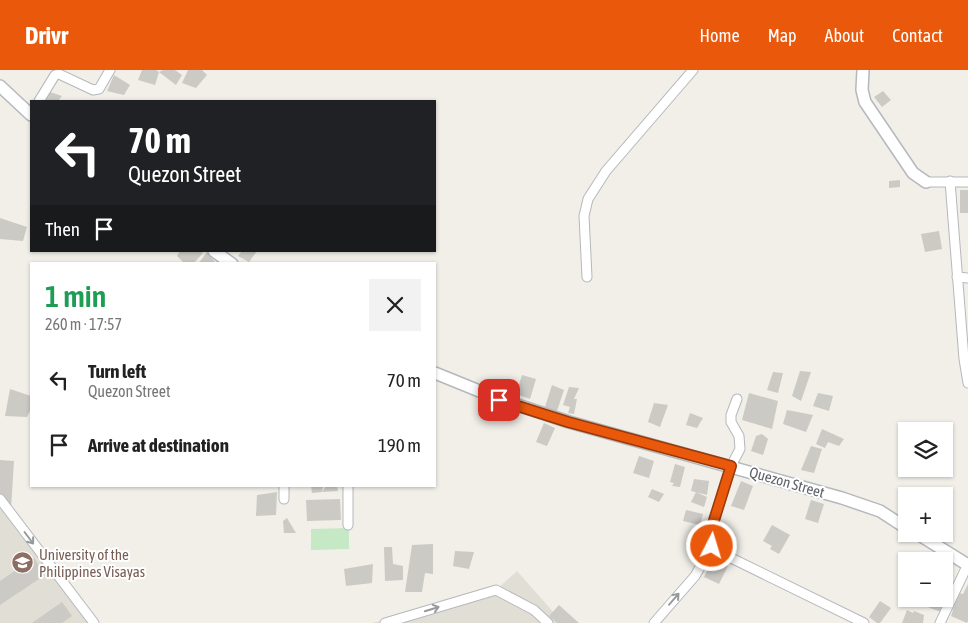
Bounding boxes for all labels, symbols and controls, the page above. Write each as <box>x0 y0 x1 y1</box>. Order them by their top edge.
text: Drivr <box>25 22 68 49</box>
text: Home <box>700 25 740 46</box>
text: Map <box>768 25 797 46</box>
text: About <box>825 25 864 46</box>
text: Contact <box>892 25 943 46</box>
icon: left <box>45 120 110 185</box>
text: 70 m <box>128 120 191 160</box>
text: Quezon Street <box>128 161 241 187</box>
icon: arrive <box>90 215 118 243</box>
text: Then <box>45 218 80 240</box>
text: 1 min <box>45 279 106 313</box>
button: close <box>369 279 421 331</box>
text: 260 m · 17:57 <box>45 315 122 333</box>
text: Turn left <box>88 360 146 382</box>
icon: left <box>45 366 73 394</box>
text: 70 m <box>387 369 421 391</box>
pin <box>478 379 520 421</box>
text: Quezon Street <box>88 382 171 400</box>
icon: arrive <box>485 386 513 414</box>
map controls <box>898 422 953 607</box>
button: layers <box>898 422 953 477</box>
icon: arrive <box>45 431 73 459</box>
text: Arrive at destination <box>88 434 229 456</box>
text: 190 m <box>378 434 421 456</box>
street label: Quezon Street <box>747 463 827 501</box>
button: + <box>898 487 953 542</box>
position arrow <box>685 519 737 571</box>
one-way arrow <box>24 531 35 544</box>
place label: University of the Philippines Visayas <box>39 546 145 580</box>
school or university icon: University of the Philippines Visayas <box>11 551 35 575</box>
button: − <box>898 552 953 607</box>
one-way arrow <box>669 593 680 606</box>
one-way arrow <box>423 604 439 613</box>

